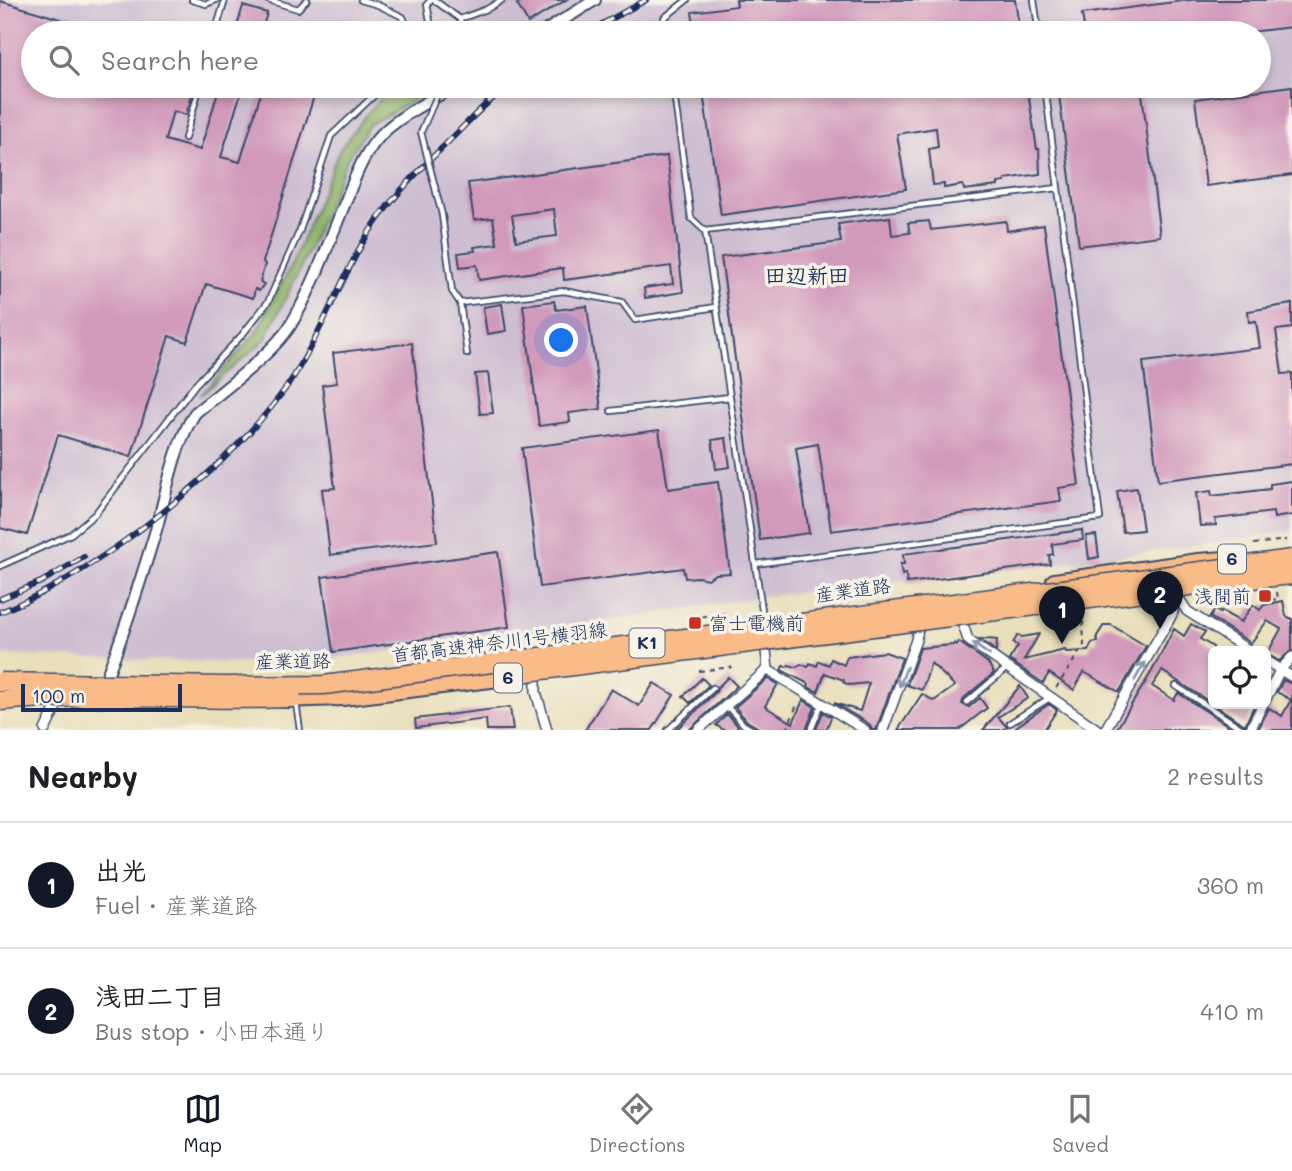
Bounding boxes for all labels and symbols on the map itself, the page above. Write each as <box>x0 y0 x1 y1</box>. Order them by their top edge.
district label: 田辺新田 <box>765 261 849 288</box>
your location <box>544 323 578 357</box>
road number: 6 <box>1218 544 1246 574</box>
pin: 2 <box>1137 571 1183 629</box>
street label: 産業道路 <box>814 572 892 607</box>
place label: 浅間前 <box>1194 583 1251 608</box>
pin: 1 <box>1039 586 1085 644</box>
marker: 浅間前 <box>1257 588 1273 604</box>
place label: 富士電機前 <box>709 610 804 635</box>
marker: 富士電機前 <box>687 615 703 631</box>
street label: 首都高速神奈川1号横羽線 <box>389 616 608 667</box>
road number: K1 <box>630 628 664 658</box>
one-way arrow <box>972 642 992 656</box>
street label: 産業道路 <box>255 647 331 674</box>
one-way arrow <box>1133 661 1147 681</box>
road number: 6 <box>494 664 522 692</box>
one-way arrow <box>896 665 908 687</box>
scale bar <box>21 681 182 713</box>

